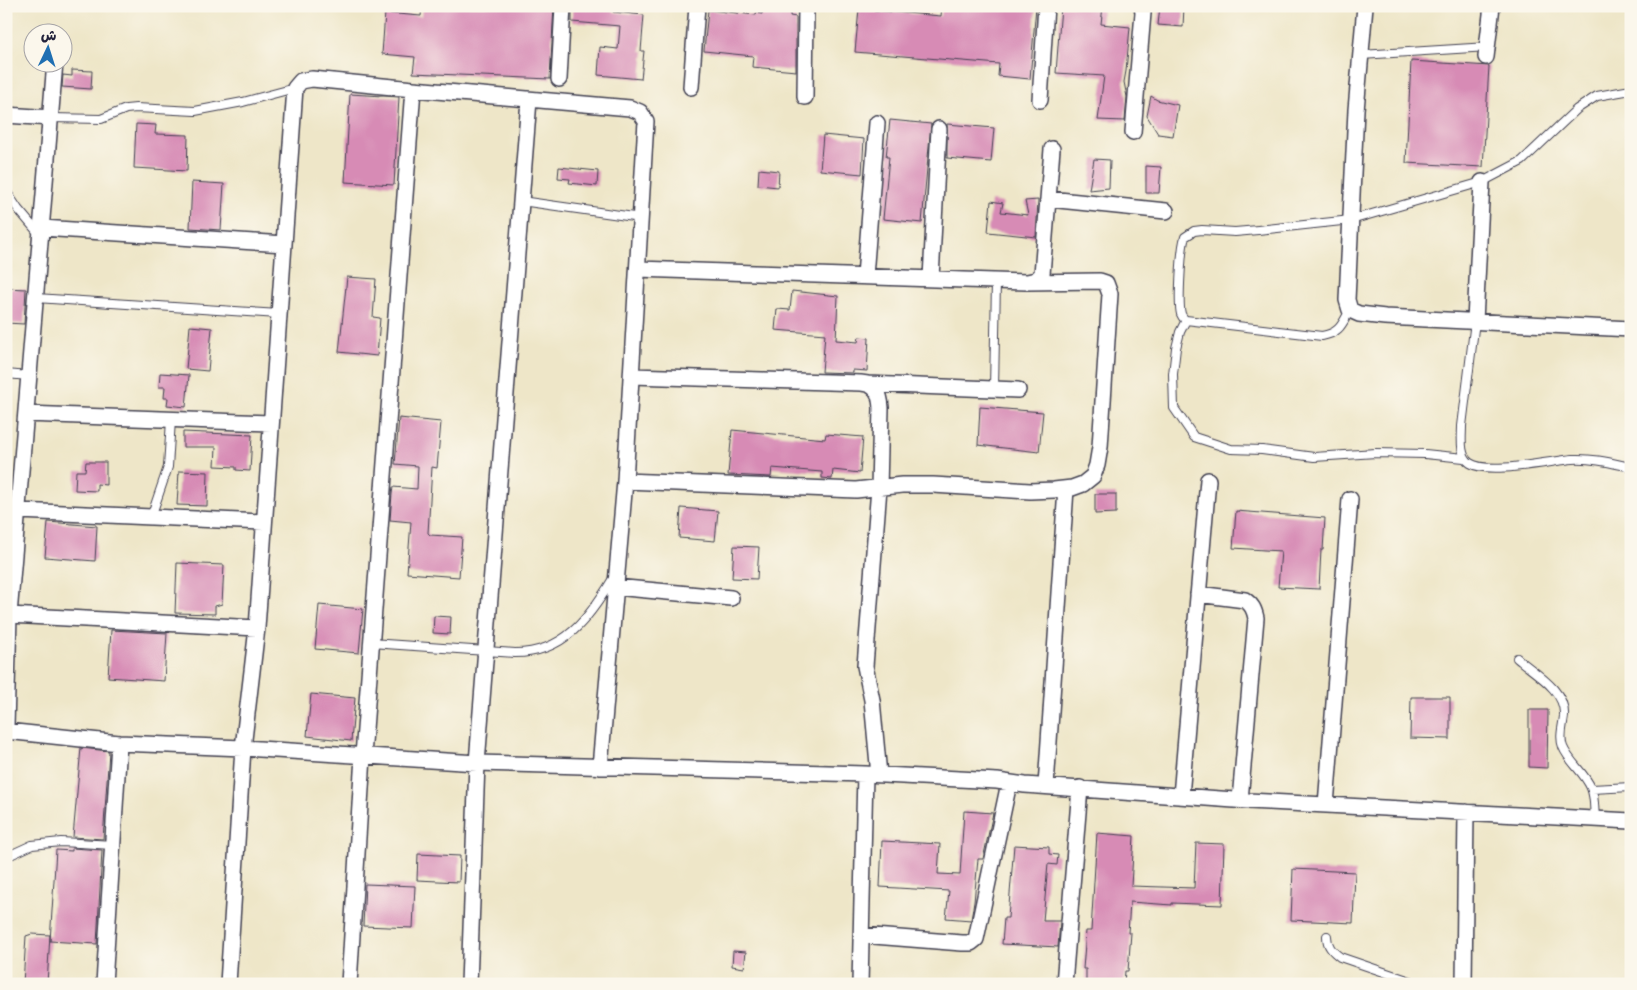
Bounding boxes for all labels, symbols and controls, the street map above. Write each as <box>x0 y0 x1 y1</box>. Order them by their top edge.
north arrow <box>22 22 72 72</box>
text: ش <box>41 24 57 46</box>

